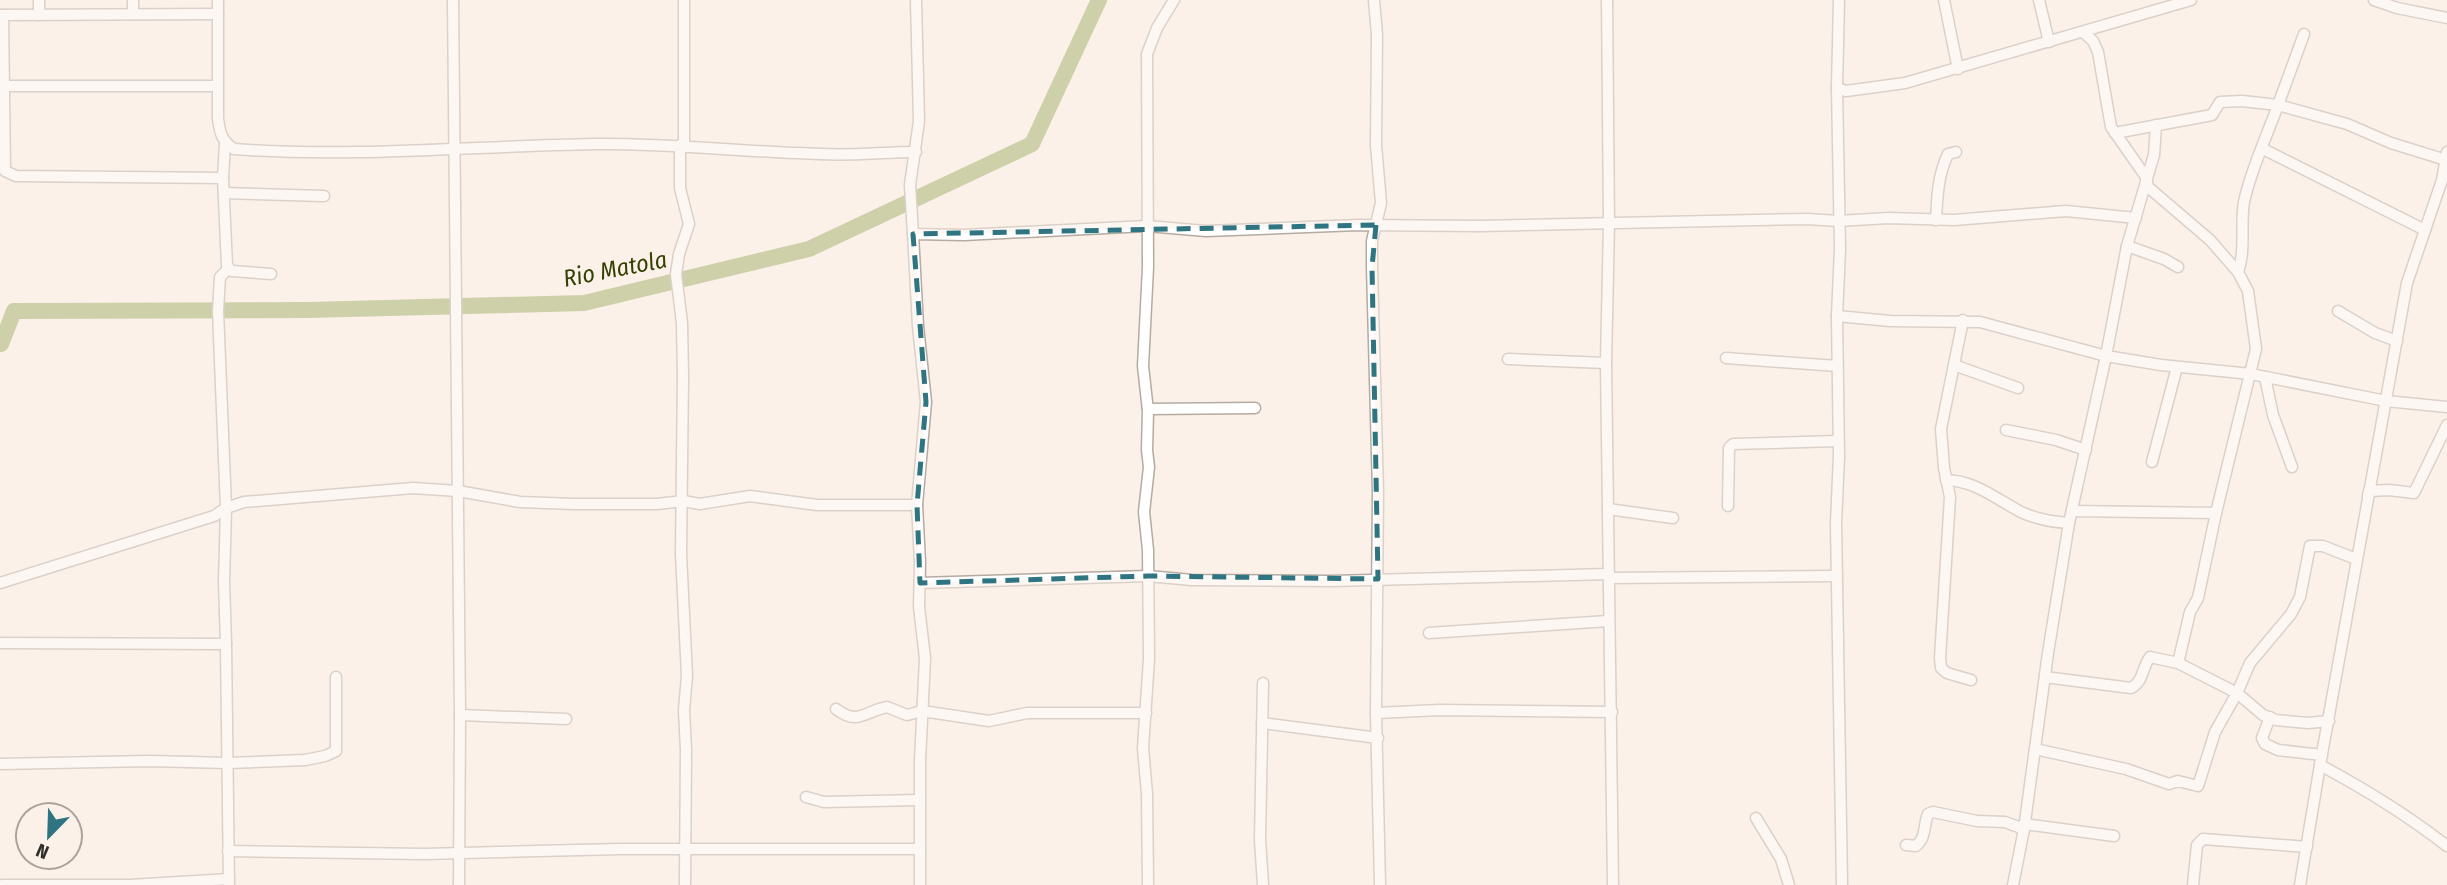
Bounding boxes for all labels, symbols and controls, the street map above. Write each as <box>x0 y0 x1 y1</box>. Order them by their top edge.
water label: Rio Matola <box>561 245 669 293</box>
north arrow <box>14 801 84 871</box>
text: N <box>33 838 52 864</box>

